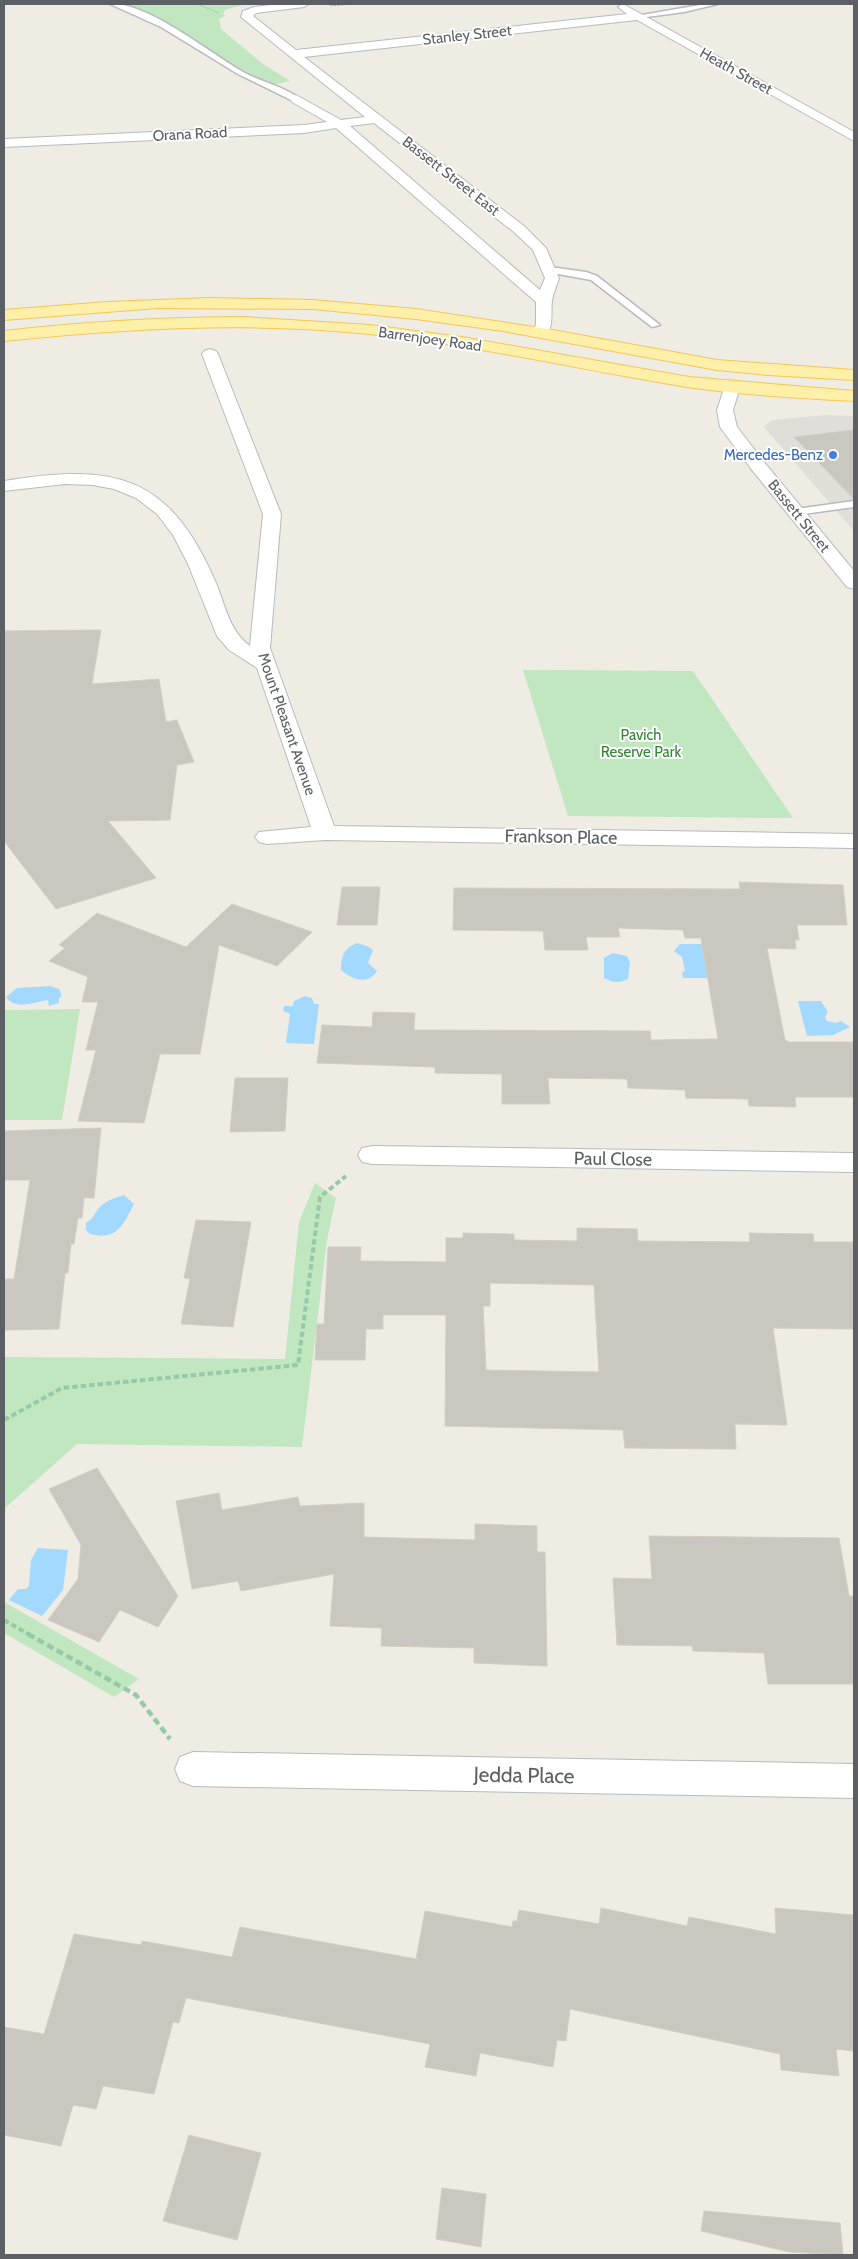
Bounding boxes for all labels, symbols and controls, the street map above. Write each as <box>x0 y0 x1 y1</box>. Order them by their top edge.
street label: Stanley Street <box>421 21 513 49</box>
street label: Heath Street <box>697 44 775 98</box>
street label: Orana Road <box>152 123 228 145</box>
street label: Bassett Street East <box>399 132 503 220</box>
street label: Barrenjoey Road <box>377 323 483 355</box>
place label: Mercedes-Benz <box>724 446 823 464</box>
marker: Mercedes-Benz <box>827 449 839 461</box>
street label: Bassett Street <box>764 476 834 556</box>
street label: Mount Pleasant Avenue <box>254 650 320 798</box>
park label: Pavich Reserve Park <box>601 726 681 761</box>
street label: Frankson Place <box>504 825 618 849</box>
street label: Paul Close <box>574 1147 652 1171</box>
street label: Jedda Place <box>472 1762 575 1788</box>

